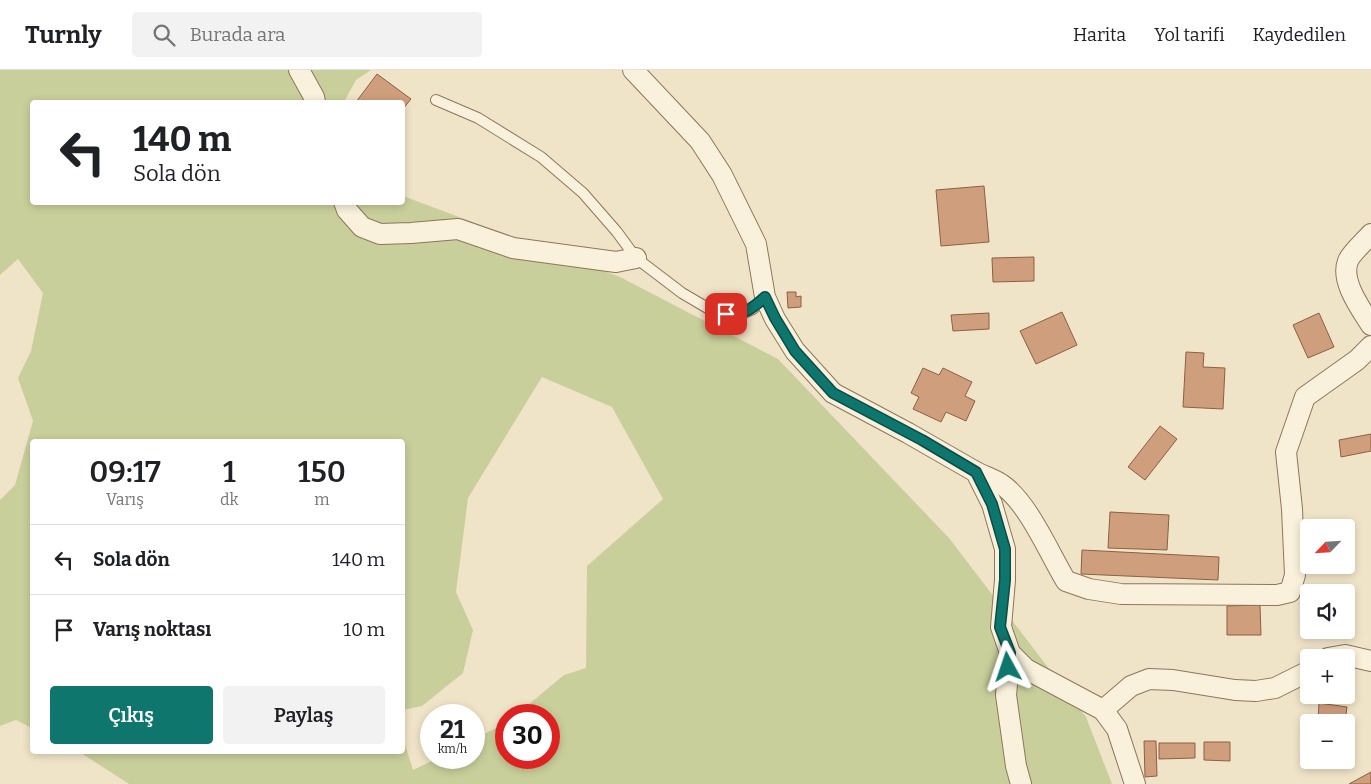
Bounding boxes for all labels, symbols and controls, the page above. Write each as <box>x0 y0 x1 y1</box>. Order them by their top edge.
search box <box>132 12 482 57</box>
text: Turnly <box>25 21 102 49</box>
icon: search <box>150 21 178 49</box>
text: Burada ara <box>190 23 285 46</box>
text: Harita <box>1073 24 1126 46</box>
text: Yol tarifi <box>1154 24 1225 46</box>
text: Kaydedilen <box>1253 24 1346 46</box>
text: 140 m <box>133 118 231 160</box>
icon: left <box>50 120 115 185</box>
text: Sola dön <box>133 160 221 187</box>
pin <box>705 293 747 335</box>
icon: arrive <box>712 300 740 328</box>
text: 09:17 <box>89 454 161 490</box>
text: 1 <box>223 454 236 490</box>
text: 150 <box>298 454 346 490</box>
text: Varış <box>106 490 144 509</box>
text: dk <box>220 490 239 509</box>
text: m <box>314 490 329 509</box>
north arrow <box>1300 519 1355 574</box>
map controls <box>1300 519 1355 769</box>
icon: left <box>50 546 78 574</box>
text: Sola dön <box>93 548 170 571</box>
text: 140 m <box>332 548 385 571</box>
button: sound <box>1300 584 1355 639</box>
icon: arrive <box>50 616 78 644</box>
text: Varış noktası <box>93 618 211 641</box>
text: 10 m <box>343 618 385 641</box>
position arrow <box>981 640 1033 692</box>
button: + <box>1300 649 1355 704</box>
button: Çıkış <box>50 686 213 744</box>
button: Paylaş <box>223 686 385 744</box>
speed limit sign: 30 <box>495 704 560 769</box>
button: − <box>1300 714 1355 769</box>
text: 21 <box>440 715 465 745</box>
text: km/h <box>438 742 467 756</box>

